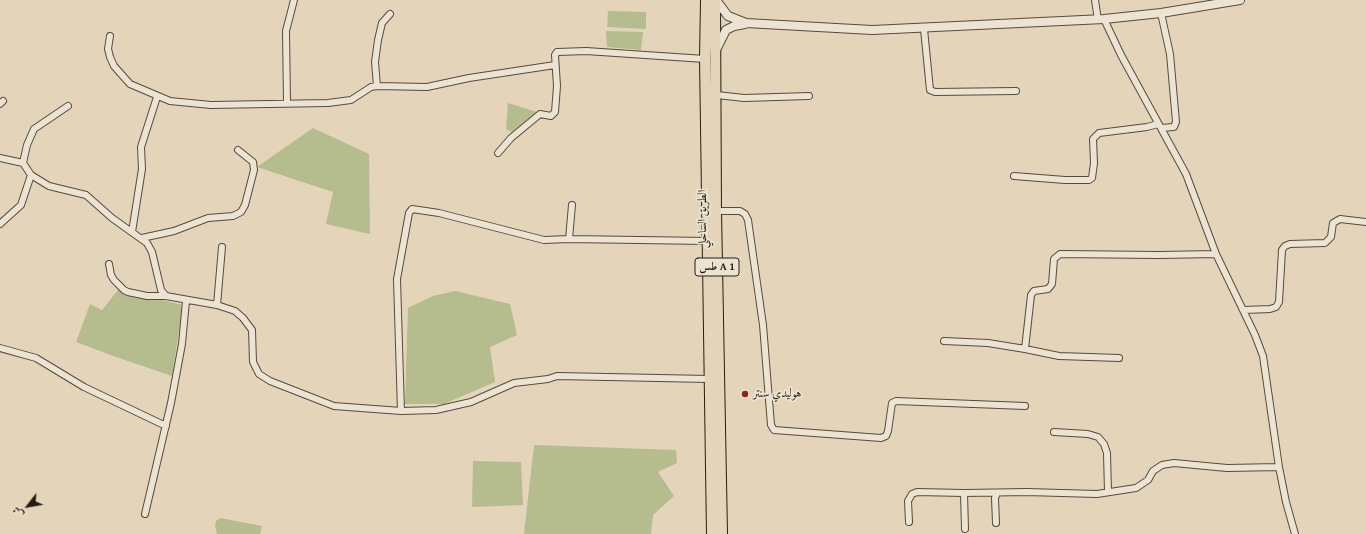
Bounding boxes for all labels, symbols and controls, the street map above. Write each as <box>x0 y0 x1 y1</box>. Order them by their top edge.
street label: الطريق الساحلي <box>696 190 710 248</box>
road number: طس A 1 <box>695 258 739 276</box>
place label: هوليدي سنتر <box>753 387 801 401</box>
marker: هوليدي سنتر <box>740 389 750 399</box>
north arrow <box>8 486 48 526</box>
text: ش <box>8 503 27 521</box>

